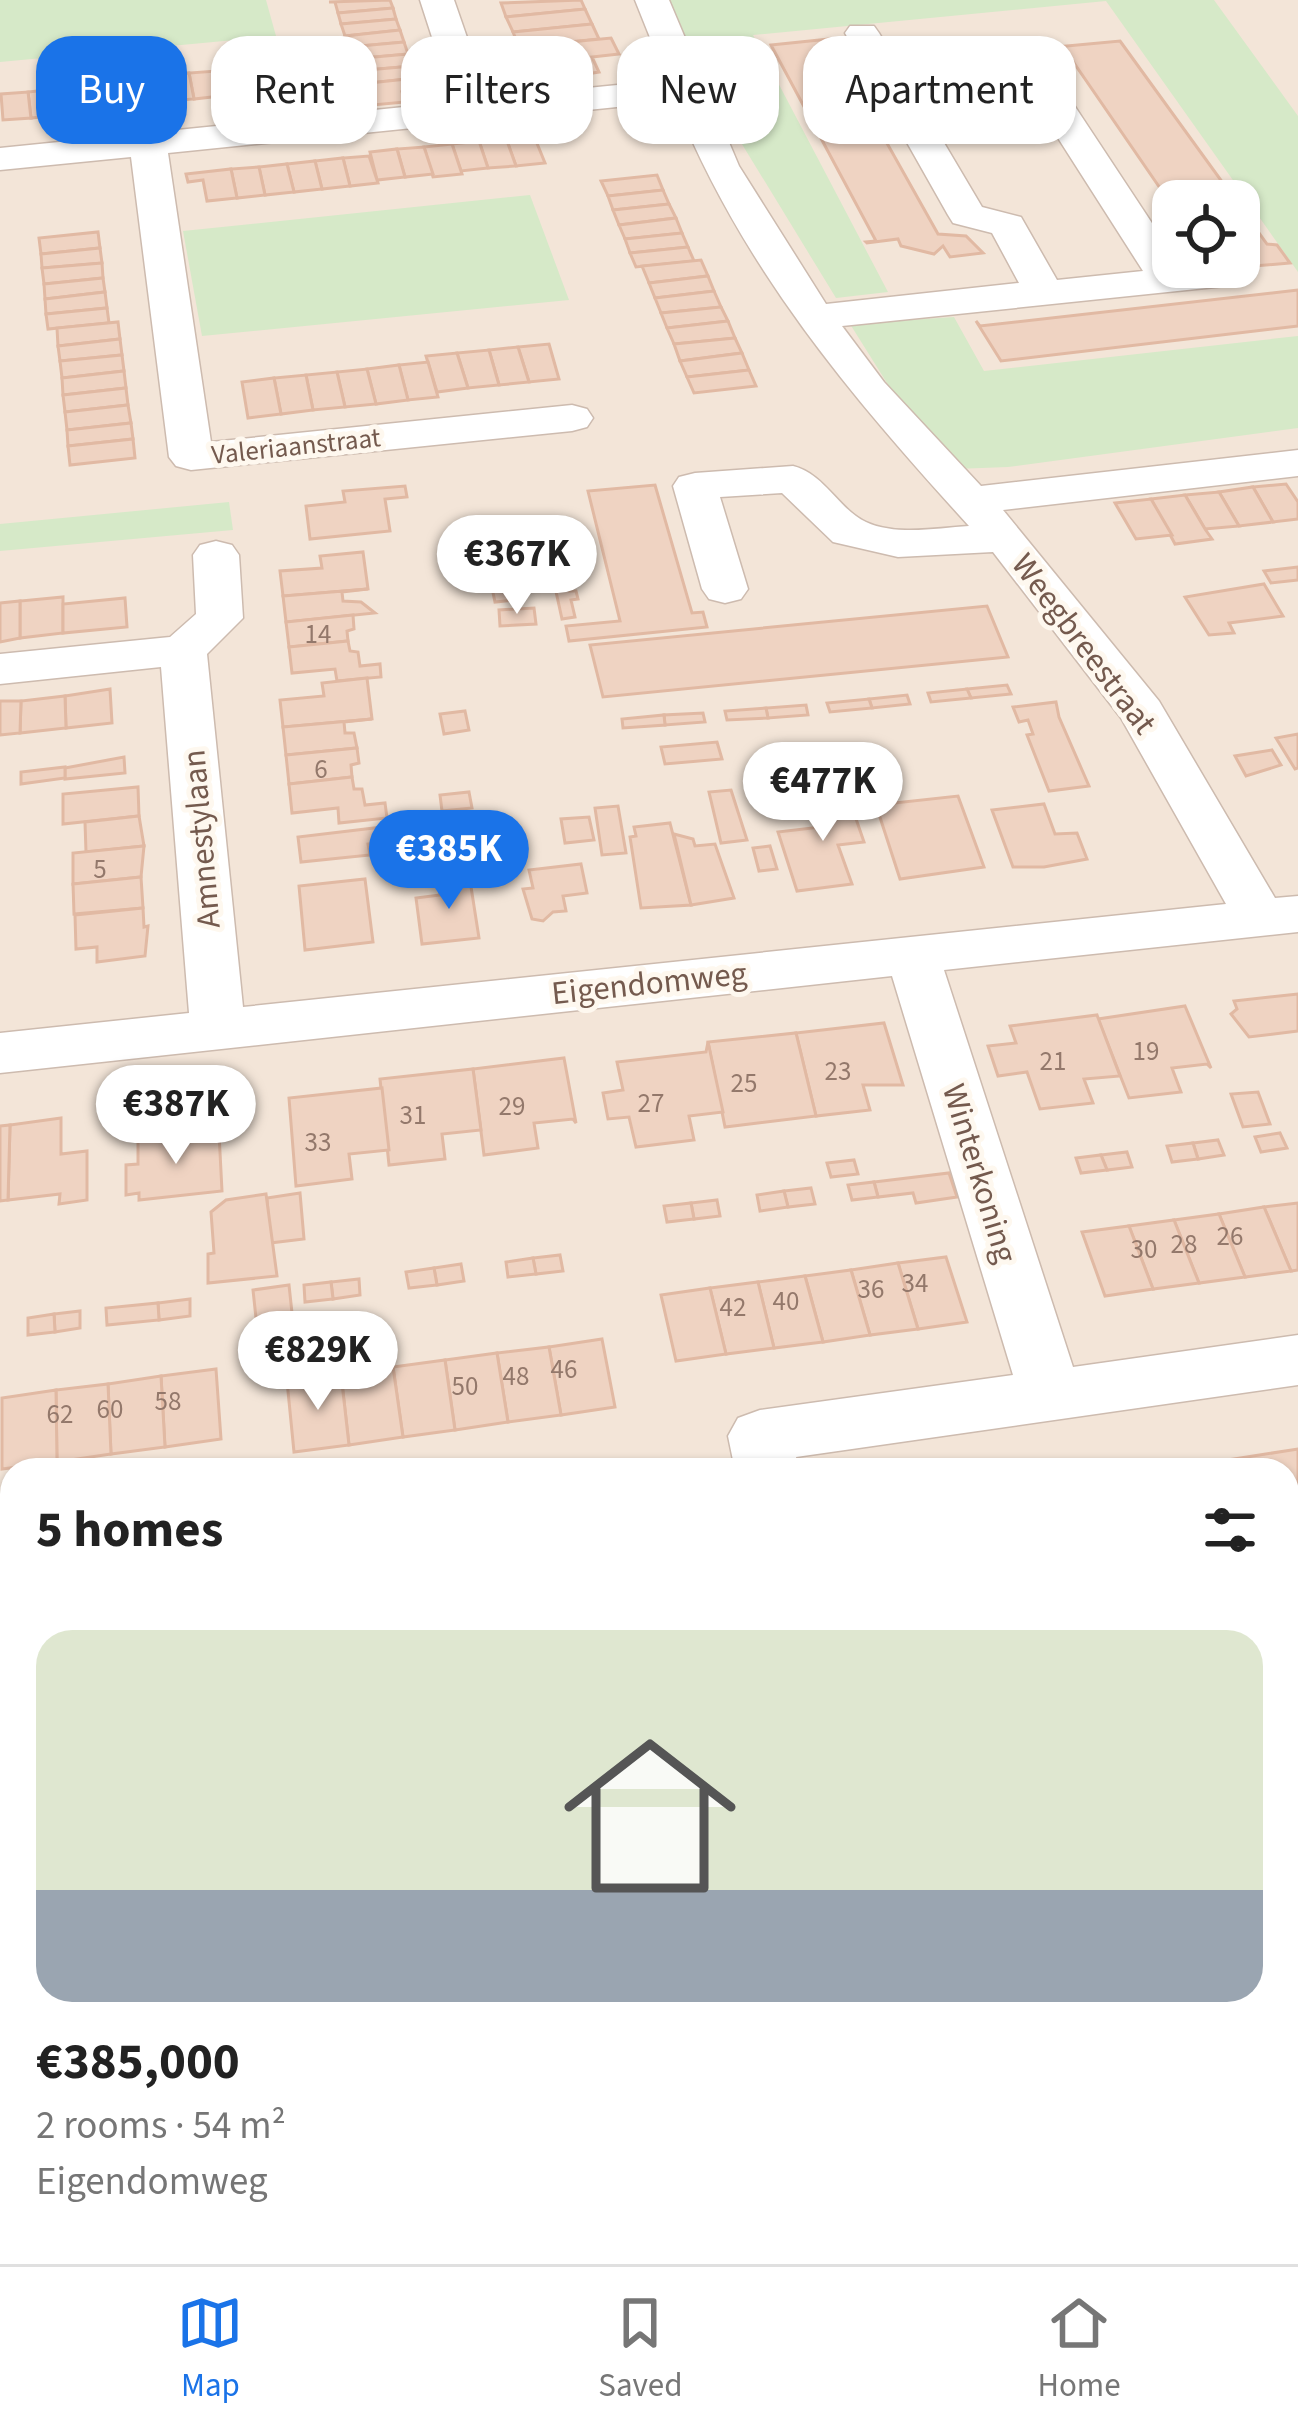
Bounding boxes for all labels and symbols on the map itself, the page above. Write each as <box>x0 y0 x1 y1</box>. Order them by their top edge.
street label: Valeriaanstraat <box>210 418 383 475</box>
pin: €367K <box>433 515 601 617</box>
street label: Weegbreestraat <box>1000 543 1168 744</box>
house number: 14 <box>305 615 331 654</box>
pin: €477K <box>739 742 907 844</box>
street label: Amnestylaan <box>170 748 233 930</box>
house number: 6 <box>314 750 328 789</box>
pin: €385K <box>365 810 533 912</box>
house number: 5 <box>93 850 107 889</box>
street label: Eigendomweg <box>549 950 749 1017</box>
house number: 19 <box>1133 1032 1159 1071</box>
house number: 21 <box>1040 1042 1066 1081</box>
house number: 23 <box>825 1052 851 1091</box>
house number: 25 <box>731 1064 757 1103</box>
pin: €387K <box>92 1065 260 1167</box>
street label: Winterkoning <box>930 1078 1029 1269</box>
house number: 27 <box>638 1084 664 1123</box>
house number: 29 <box>499 1087 525 1126</box>
house number: 31 <box>400 1096 426 1135</box>
house number: 33 <box>305 1123 331 1162</box>
house number: 26 <box>1217 1217 1243 1256</box>
house number: 28 <box>1171 1225 1197 1264</box>
house number: 30 <box>1131 1230 1157 1269</box>
house number: 34 <box>902 1264 928 1303</box>
house number: 36 <box>858 1270 884 1309</box>
house number: 40 <box>773 1282 799 1321</box>
house number: 42 <box>720 1288 746 1327</box>
pin: €829K <box>234 1311 402 1413</box>
house number: 46 <box>551 1350 577 1389</box>
house number: 48 <box>503 1357 529 1396</box>
house number: 50 <box>452 1367 478 1406</box>
house number: 58 <box>155 1382 181 1421</box>
house number: 60 <box>97 1390 123 1429</box>
house number: 62 <box>47 1395 73 1434</box>

